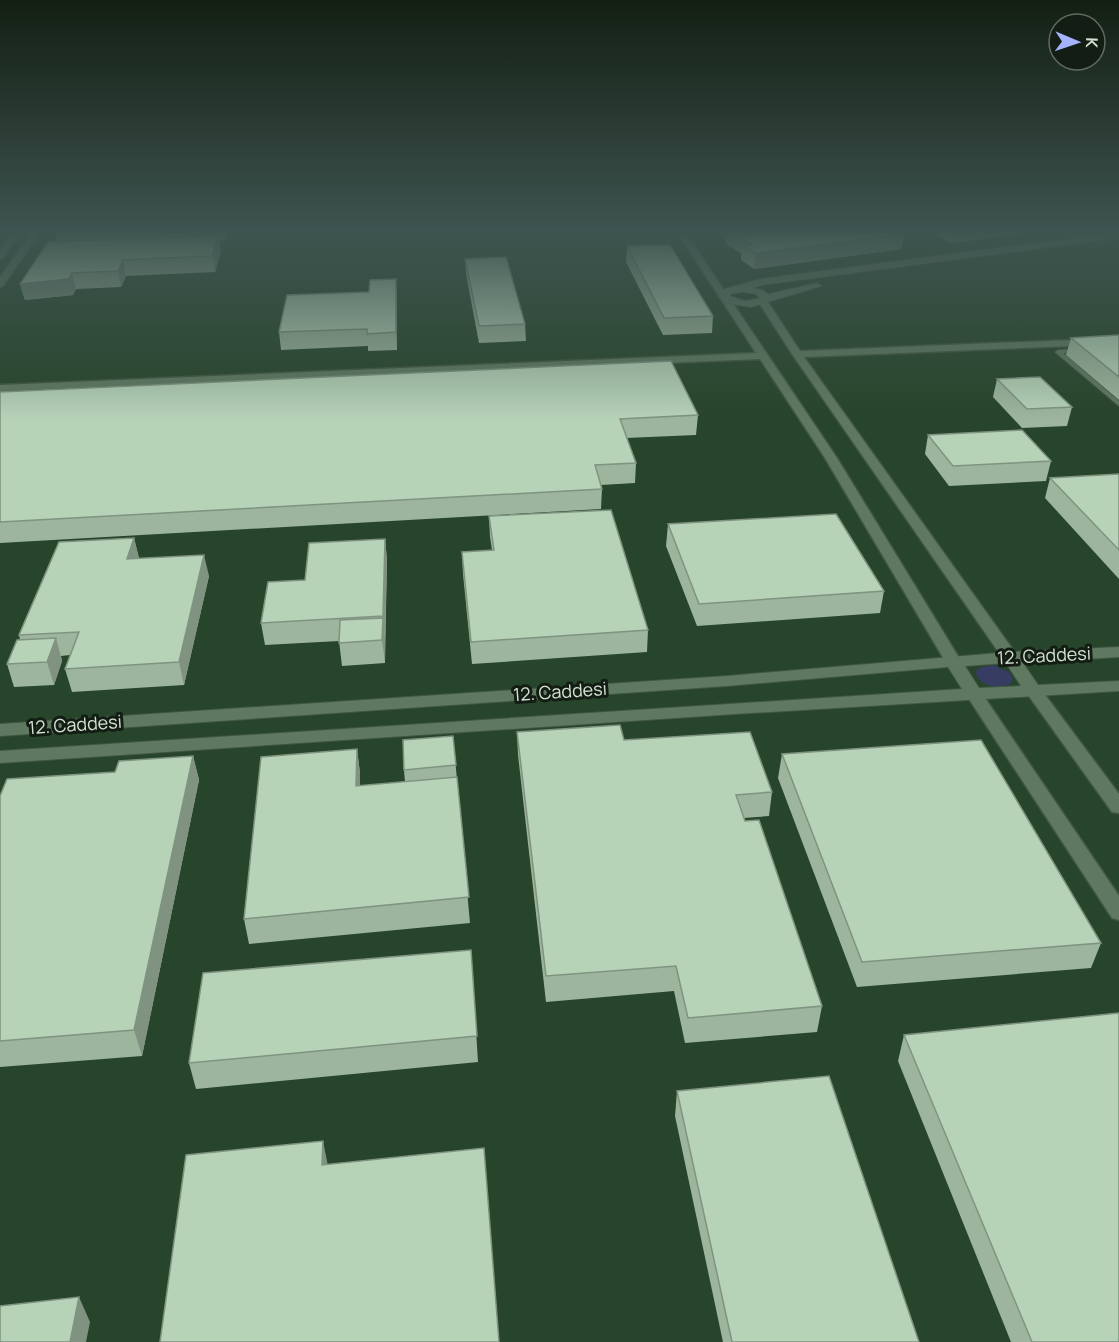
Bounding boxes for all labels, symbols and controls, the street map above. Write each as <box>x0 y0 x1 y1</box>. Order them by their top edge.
north arrow <box>1047 12 1107 72</box>
text: K <box>1081 37 1103 49</box>
street label: 12. Caddesi <box>996 641 1091 669</box>
street label: 12. Caddesi <box>512 676 608 706</box>
street label: 12. Caddesi <box>27 709 123 739</box>

